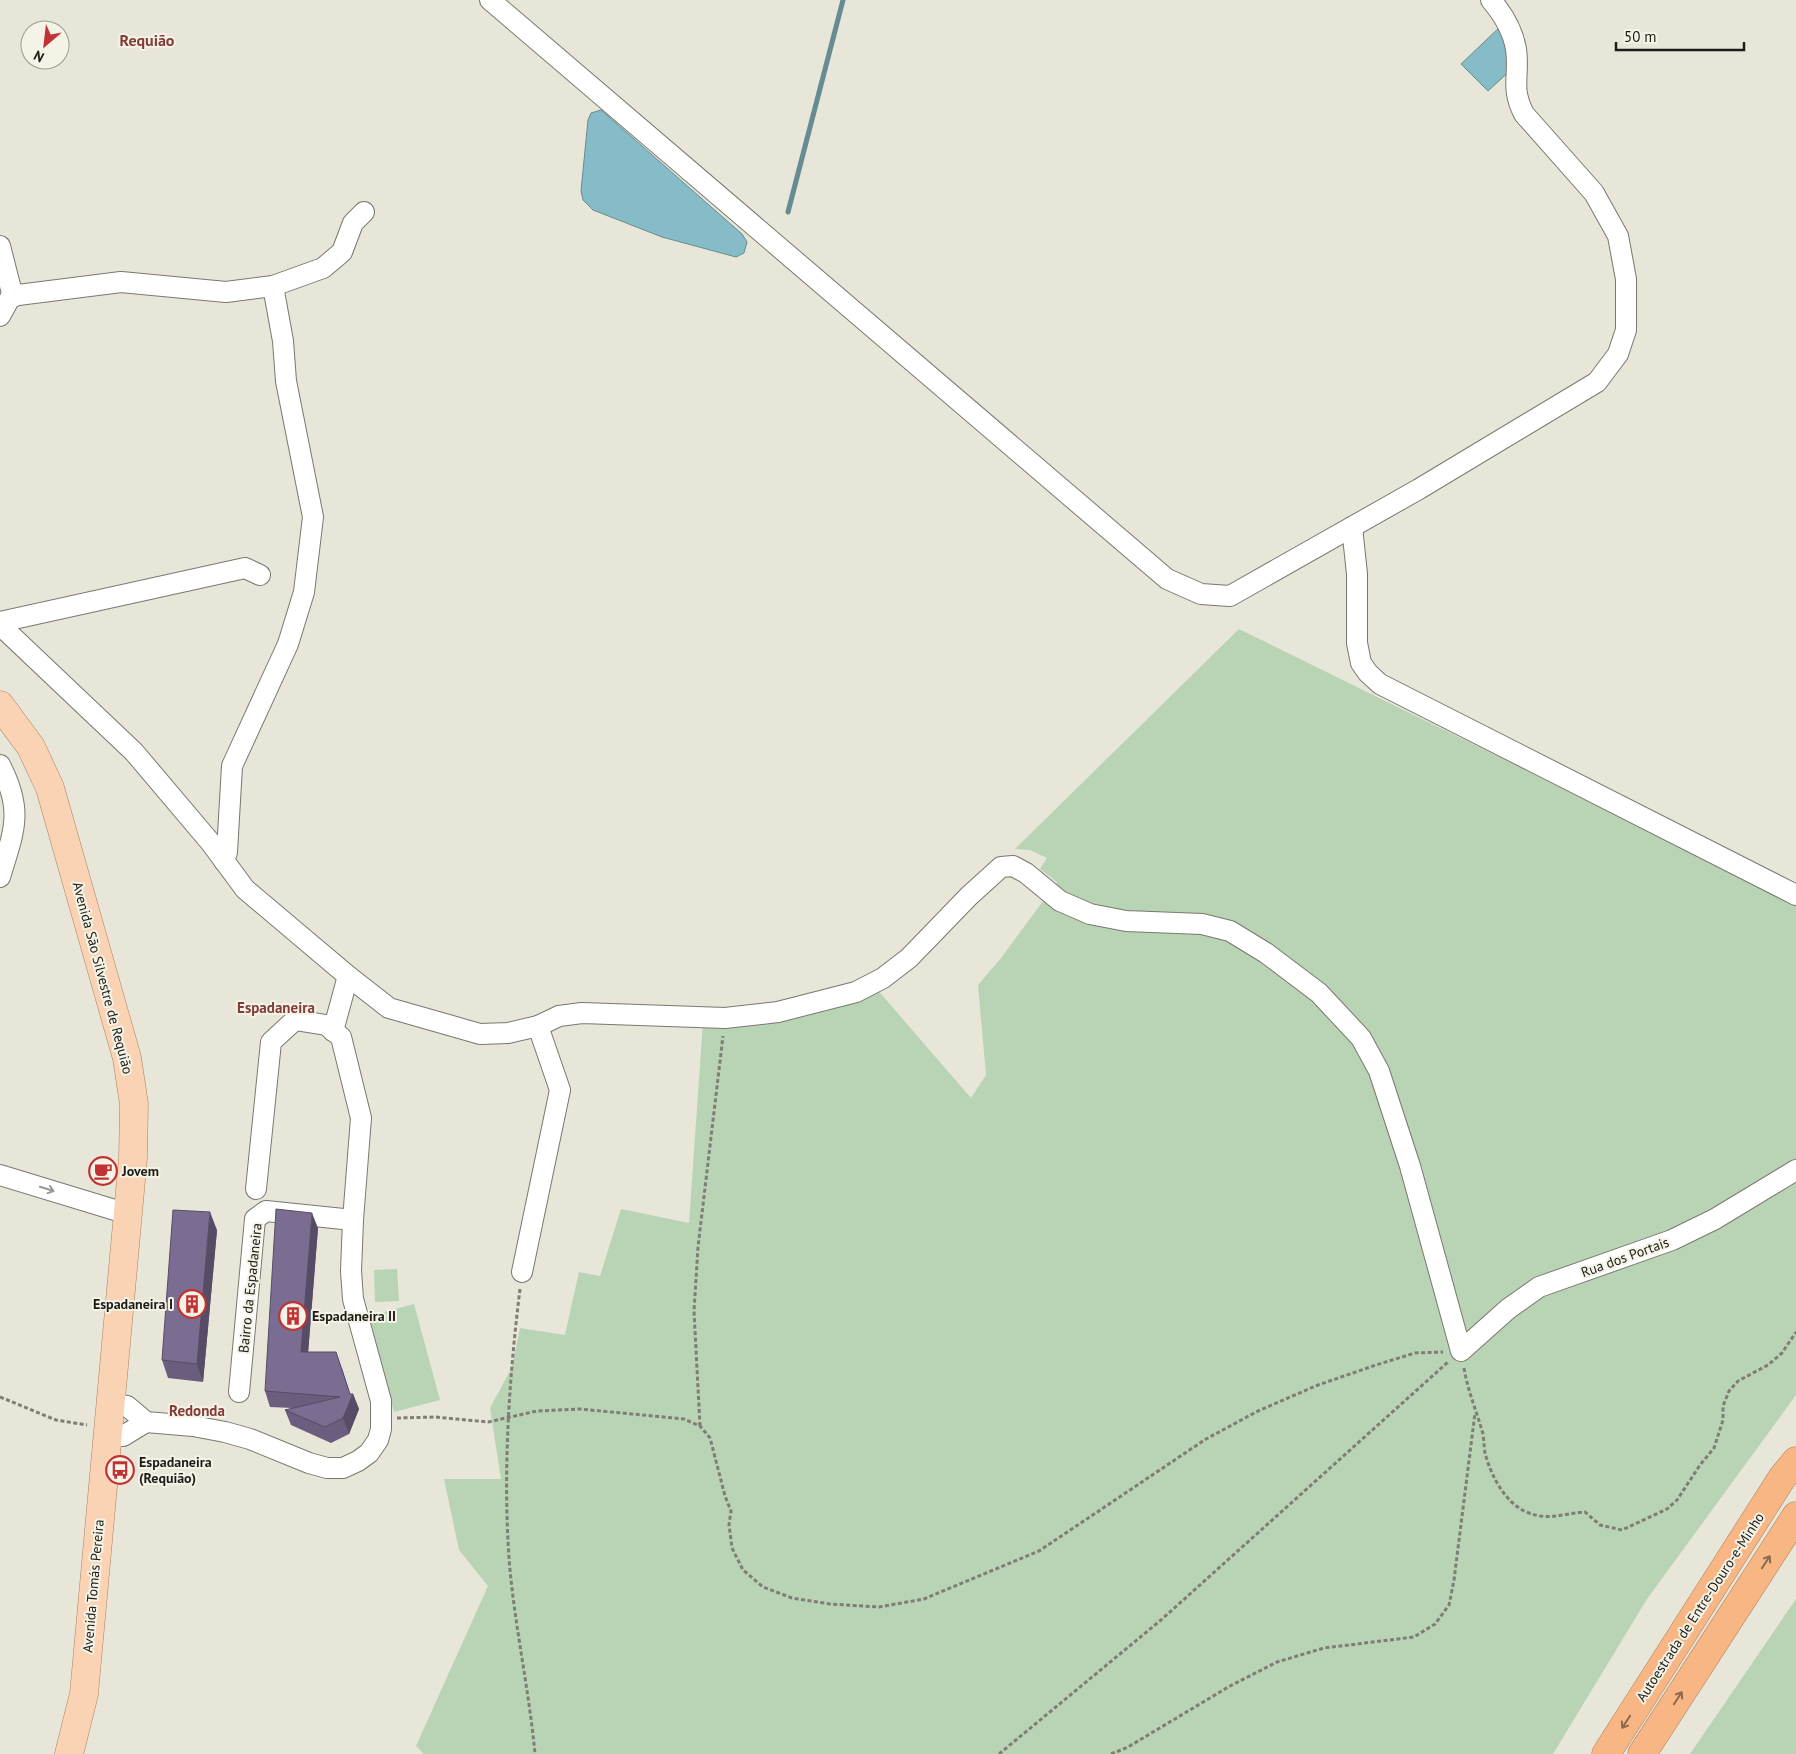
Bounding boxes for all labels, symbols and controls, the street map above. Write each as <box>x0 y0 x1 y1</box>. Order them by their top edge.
north arrow <box>20 20 70 70</box>
scale bar <box>1616 20 1744 52</box>
text: 50 m <box>1624 27 1657 46</box>
district label: Requião <box>120 30 175 50</box>
text: N <box>31 46 47 67</box>
street label: Avenida São Silvestre de Requião <box>69 880 137 1076</box>
district label: Espadaneira <box>237 998 315 1017</box>
cafe icon: Jovem <box>88 1156 118 1186</box>
place label: Jovem <box>121 1162 159 1180</box>
one-way arrow <box>38 1185 54 1195</box>
street label: Bairro da Espadaneira <box>234 1222 266 1354</box>
street label: Rua dos Portais <box>1578 1233 1672 1281</box>
building icon: Espadaneira I <box>177 1289 207 1319</box>
place label: Espadaneira I <box>93 1295 173 1313</box>
building icon: Espadaneira II <box>278 1301 308 1331</box>
place label: Espadaneira II <box>312 1307 396 1325</box>
district label: Redonda <box>169 1401 225 1420</box>
place label: Espadaneira (Requião) <box>139 1453 212 1487</box>
bus stop icon: Espadaneira (Requião) <box>105 1455 135 1485</box>
street label: Autoestrada de Entre-Douro-e-Minho <box>1632 1509 1768 1705</box>
street label: Avenida Tomás Pereira <box>78 1519 108 1653</box>
one-way arrow <box>1761 1555 1772 1569</box>
one-way arrow <box>1673 1692 1683 1706</box>
one-way arrow <box>1621 1715 1631 1729</box>

